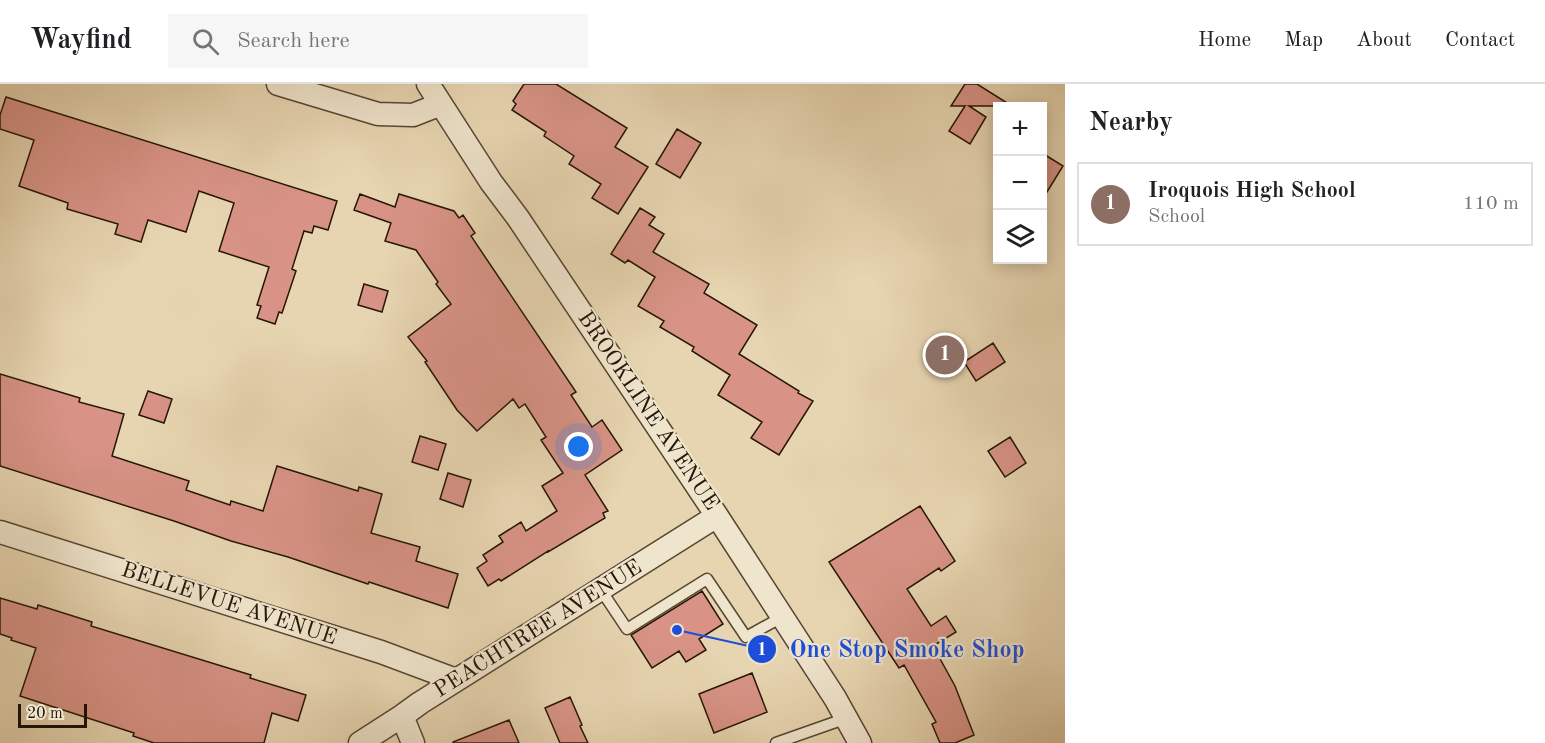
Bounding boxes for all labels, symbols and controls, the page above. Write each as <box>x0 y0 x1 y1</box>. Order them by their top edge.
search box <box>168 14 588 68</box>
icon: search <box>189 25 222 58</box>
text: Wayfind <box>30 27 132 55</box>
text: Search here <box>237 30 350 52</box>
text: Home <box>1198 30 1251 51</box>
text: Map <box>1284 30 1323 51</box>
text: About <box>1356 30 1412 51</box>
text: Contact <box>1445 30 1515 51</box>
map controls <box>993 102 1047 264</box>
button: + <box>993 102 1047 156</box>
text: Nearby <box>1089 110 1173 136</box>
button: − <box>993 156 1047 210</box>
text: Iroquois High School <box>1148 180 1356 202</box>
text: 1 <box>1105 194 1116 214</box>
text: 110 m <box>1463 194 1519 214</box>
text: School <box>1148 207 1205 227</box>
button: layers <box>993 210 1047 264</box>
street label: BROOKLINE AVENUE <box>573 308 723 514</box>
pin: 1 <box>926 332 964 378</box>
your location <box>564 432 593 461</box>
street label: PEACHTREE AVENUE <box>430 556 646 702</box>
street label: BELLEVUE AVENUE <box>119 559 339 649</box>
callout: One Stop Smoke Shop <box>747 628 1036 670</box>
text: One Stop Smoke Shop <box>789 639 1025 663</box>
text: 1 <box>757 641 767 659</box>
scale bar <box>18 701 87 728</box>
text: 20 m <box>27 706 63 722</box>

